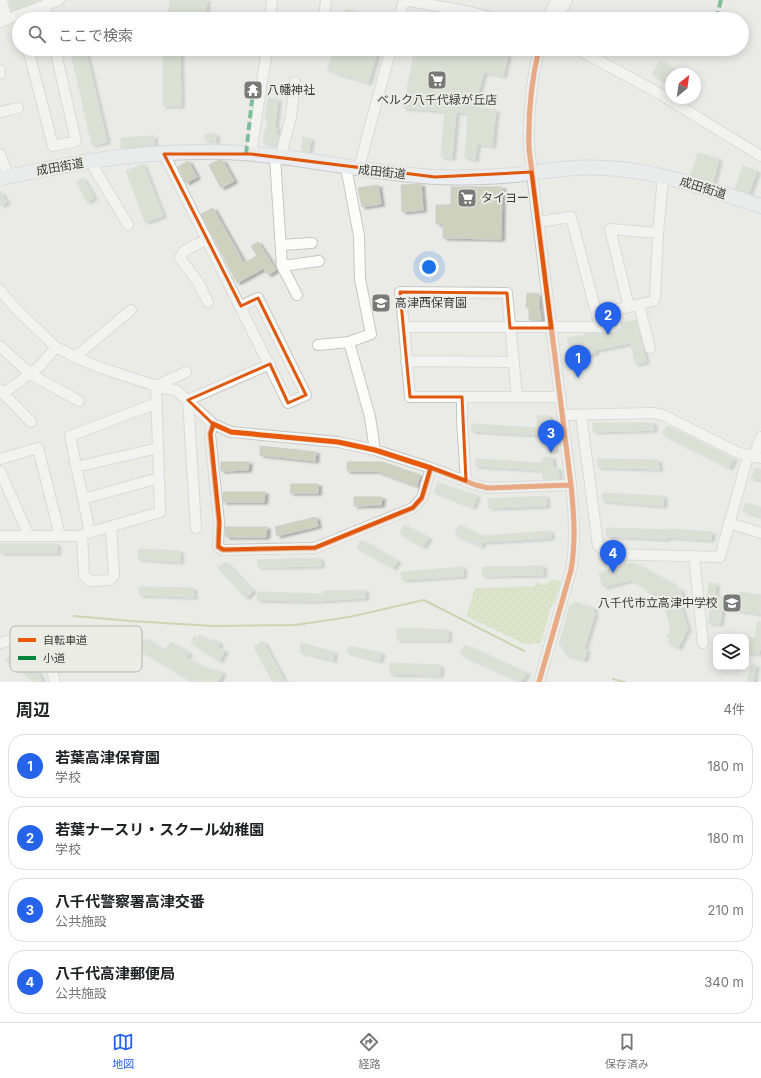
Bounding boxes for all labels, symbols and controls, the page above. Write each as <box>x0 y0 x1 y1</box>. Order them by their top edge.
search box <box>12 12 749 56</box>
icon: search <box>26 23 48 45</box>
text: ここで検索 <box>58 26 133 45</box>
north arrow <box>665 68 701 104</box>
supermarket icon: ベルク八千代緑が丘店 <box>426 69 448 91</box>
temple icon: 八幡神社 <box>242 79 264 101</box>
place label: 八幡神社 <box>267 82 315 97</box>
place label: ベルク八千代緑が丘店 <box>377 92 497 107</box>
street label: 成田街道 <box>35 155 85 178</box>
street label: 成田街道 <box>357 162 407 181</box>
street label: 成田街道 <box>678 173 728 202</box>
supermarket icon: タイヨー <box>456 187 478 209</box>
place label: タイヨー <box>481 190 529 205</box>
your location <box>419 257 439 277</box>
school or university icon: 高津西保育園 <box>370 292 392 314</box>
place label: 高津西保育園 <box>395 295 467 310</box>
pin: 2 <box>595 302 621 335</box>
pin: 1 <box>565 345 591 378</box>
pin: 3 <box>538 420 564 453</box>
pin: 4 <box>600 540 626 573</box>
school or university icon: 八千代市立高津中学校 <box>721 592 743 614</box>
place label: 八千代市立高津中学校 <box>598 595 718 610</box>
legend <box>10 626 142 672</box>
text: 自転車道 <box>43 633 87 647</box>
map controls <box>713 634 749 670</box>
button: layers <box>713 634 749 670</box>
text: 小道 <box>43 651 65 665</box>
text: 周辺 <box>16 700 50 720</box>
text: 4件 <box>724 701 745 717</box>
text: 若葉高津保育園 <box>55 748 160 767</box>
text: 1 <box>27 758 33 774</box>
text: 180 m <box>707 758 744 774</box>
text: 学校 <box>55 769 81 785</box>
text: 若葉ナースリ・スクール幼稚園 <box>55 820 264 839</box>
text: 2 <box>26 830 34 846</box>
text: 180 m <box>707 830 744 846</box>
text: 学校 <box>55 841 81 857</box>
text: 八千代警察署高津交番 <box>55 892 205 911</box>
text: 3 <box>26 902 34 918</box>
text: 210 m <box>708 902 744 918</box>
text: 公共施設 <box>55 913 107 929</box>
text: 八千代高津郵便局 <box>55 964 175 983</box>
text: 4 <box>26 974 34 990</box>
text: 340 m <box>704 974 744 990</box>
text: 公共施設 <box>55 985 107 1001</box>
tab: 地図 <box>112 1031 134 1071</box>
tab: 経路 <box>358 1031 380 1071</box>
tab: 保存済み <box>605 1031 649 1071</box>

